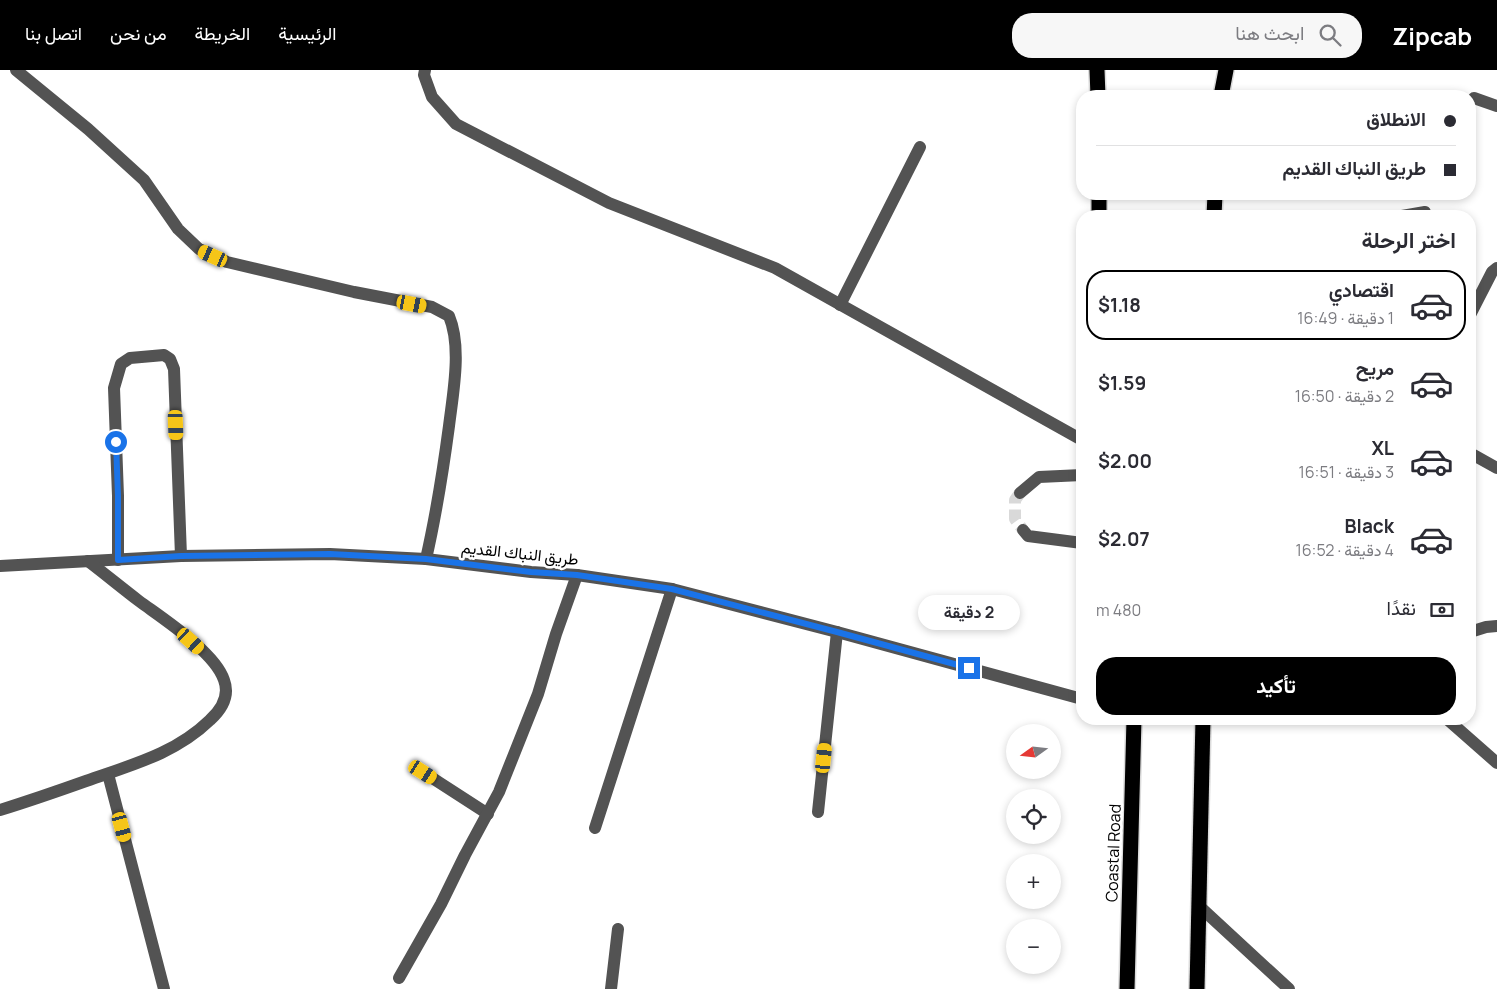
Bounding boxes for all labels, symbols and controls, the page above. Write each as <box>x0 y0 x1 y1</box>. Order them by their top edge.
search box <box>1012 13 1362 58</box>
text: Zipcab <box>1392 19 1472 52</box>
text: ابحث هنا <box>1235 20 1304 46</box>
text: اتصل بنا <box>25 21 82 45</box>
text: من نحن <box>110 21 167 45</box>
text: الخريطة <box>195 21 250 45</box>
text: الرئيسية <box>278 21 336 45</box>
icon: search <box>1316 21 1344 49</box>
text: الانطلاق <box>1366 106 1426 132</box>
text: طريق النباك القديم <box>1283 155 1426 181</box>
text: اختر الرحلة <box>1361 225 1456 255</box>
car <box>196 243 229 269</box>
text: اقتصادي <box>1329 277 1394 303</box>
icon: car <box>1409 283 1454 328</box>
text: $1.18 <box>1098 292 1141 318</box>
car <box>395 294 428 314</box>
text: 1 دقيقة · 16:49 <box>1297 307 1394 329</box>
text: مريح <box>1356 355 1394 381</box>
icon: car <box>1409 361 1454 406</box>
text: $1.59 <box>1098 370 1146 396</box>
text: 2 دقيقة · 16:50 <box>1295 385 1394 407</box>
car <box>167 410 184 440</box>
route start <box>105 431 127 453</box>
text: XL <box>1371 435 1394 461</box>
icon: car <box>1409 439 1454 484</box>
text: $2.00 <box>1098 448 1152 474</box>
text: 3 دقيقة · 16:51 <box>1298 461 1394 483</box>
text: Black <box>1345 513 1394 539</box>
icon: car <box>1409 517 1454 562</box>
text: $2.07 <box>1098 526 1150 552</box>
street label: طريق النباك القديم <box>460 536 580 570</box>
text: 4 دقيقة · 16:52 <box>1295 539 1394 561</box>
text: نقدًا <box>1387 595 1416 621</box>
callout: 2 دقيقة <box>918 596 1020 630</box>
icon: cash <box>1428 596 1456 624</box>
text: 480 m <box>1096 599 1141 621</box>
text: 2 دقيقة <box>944 601 994 623</box>
car <box>174 625 207 657</box>
route end <box>958 657 980 679</box>
button: تأكيد <box>1096 657 1456 715</box>
north arrow <box>1006 724 1061 779</box>
map controls <box>1006 724 1061 974</box>
car <box>814 742 833 774</box>
car <box>406 758 439 786</box>
button: locate <box>1006 789 1061 844</box>
street label: Coastal Road <box>1100 803 1126 903</box>
car <box>110 811 133 843</box>
button: + <box>1006 854 1061 909</box>
button: − <box>1006 919 1061 974</box>

